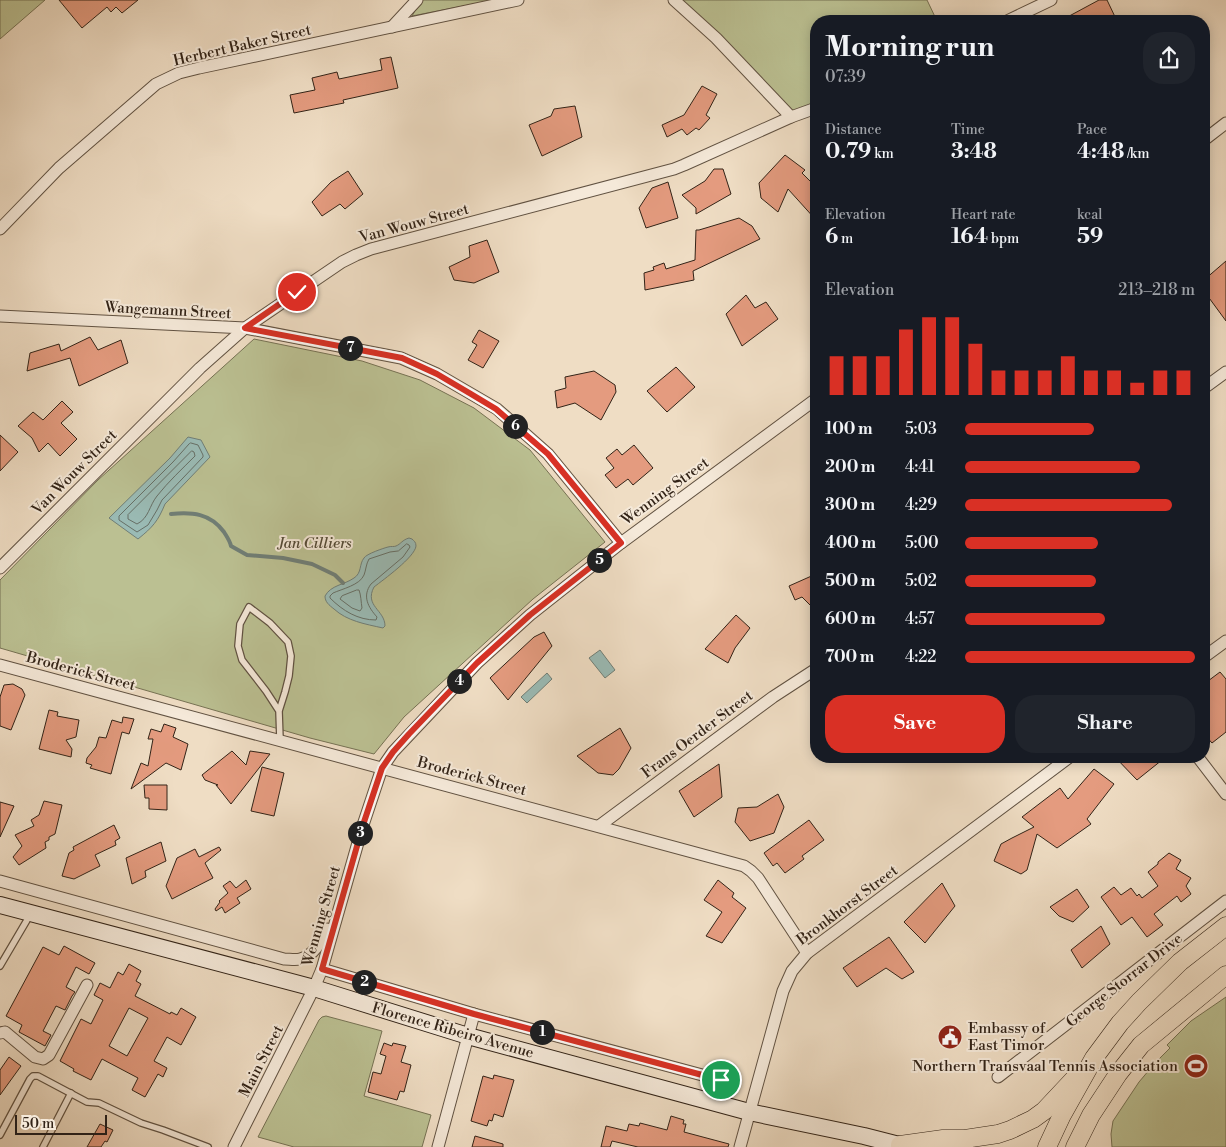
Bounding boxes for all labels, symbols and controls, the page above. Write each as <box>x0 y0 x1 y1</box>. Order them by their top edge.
street label: Herbert Baker Street <box>171 20 314 71</box>
text: Morning run <box>825 30 994 65</box>
button: share <box>1143 32 1195 84</box>
text: 07:39 <box>825 67 866 87</box>
text: Distance <box>825 121 882 139</box>
text: Time <box>951 121 985 139</box>
text: Pace <box>1077 121 1107 139</box>
text: 0.79 <box>825 139 871 165</box>
text: 3:48 <box>951 139 997 165</box>
text: 4:48 <box>1077 139 1124 165</box>
text: km <box>871 145 894 163</box>
text: /km <box>1124 145 1149 163</box>
street label: Van Wouw Street <box>356 200 472 248</box>
text: Elevation <box>825 206 886 224</box>
text: Heart rate <box>951 206 1016 224</box>
text: kcal <box>1077 206 1102 224</box>
text: 6 <box>825 224 838 250</box>
text: 164 <box>951 224 988 250</box>
text: 59 <box>1077 224 1103 250</box>
text: m <box>838 230 853 248</box>
text: bpm <box>988 230 1019 248</box>
pin <box>276 271 318 313</box>
icon: check <box>283 278 311 306</box>
text: Elevation <box>825 280 894 300</box>
text: 213–218 m <box>1118 280 1195 300</box>
street label: Wangemann Street <box>103 298 232 323</box>
pin: 7 <box>338 336 362 360</box>
text: 7 <box>346 339 355 357</box>
pin: 6 <box>502 414 528 438</box>
text: 6 <box>511 417 520 435</box>
text: 100 m <box>825 419 873 439</box>
text: 5:03 <box>905 419 937 439</box>
street label: Van Wouw Street <box>27 425 121 520</box>
street label: Wenning Street <box>617 453 713 530</box>
text: 200 m <box>825 457 875 477</box>
text: 4:41 <box>905 457 935 477</box>
text: 300 m <box>825 495 875 515</box>
text: 4:29 <box>905 495 937 515</box>
text: 400 m <box>825 533 876 553</box>
text: 5:00 <box>905 533 939 553</box>
park label: Jan Cilliers <box>276 534 352 553</box>
pin: 5 <box>586 548 612 572</box>
text: 5 <box>595 551 604 569</box>
text: 500 m <box>825 571 875 591</box>
text: 5:02 <box>905 571 937 591</box>
text: 600 m <box>825 609 875 629</box>
text: 4:57 <box>905 609 934 629</box>
text: 700 m <box>825 647 874 667</box>
text: 4:22 <box>905 647 936 667</box>
street label: Broderick Street <box>23 648 138 695</box>
pin: 4 <box>446 668 472 694</box>
text: 4 <box>455 672 464 690</box>
street label: Frans Oerder Street <box>638 686 757 782</box>
button: Save <box>825 695 1005 753</box>
button: Share <box>1015 695 1195 753</box>
street label: Broderick Street <box>414 753 529 800</box>
pin: 3 <box>348 820 372 846</box>
text: 3 <box>356 824 365 842</box>
street label: Bronkhorst Street <box>792 861 902 950</box>
street label: Wenning Street <box>298 863 345 970</box>
street label: George Storrar Drive <box>1062 929 1186 1032</box>
pin: 2 <box>352 970 376 994</box>
text: 2 <box>360 973 369 991</box>
street label: Florence Ribeiro Avenue <box>370 998 536 1063</box>
place label: Embassy of East Timor <box>968 1019 1046 1055</box>
pin: 1 <box>530 1020 554 1044</box>
street label: Main Street <box>235 1021 288 1101</box>
text: 1 <box>539 1023 546 1041</box>
public building icon: Embassy of East Timor <box>937 1024 963 1050</box>
sports icon: Northern Transvaal Tennis Association <box>1183 1053 1209 1079</box>
place label: Northern Transvaal Tennis Association <box>912 1057 1178 1076</box>
pin <box>700 1059 742 1101</box>
icon: arrive <box>707 1066 735 1094</box>
scale bar <box>15 1112 108 1135</box>
text: 50 m <box>22 1115 54 1133</box>

